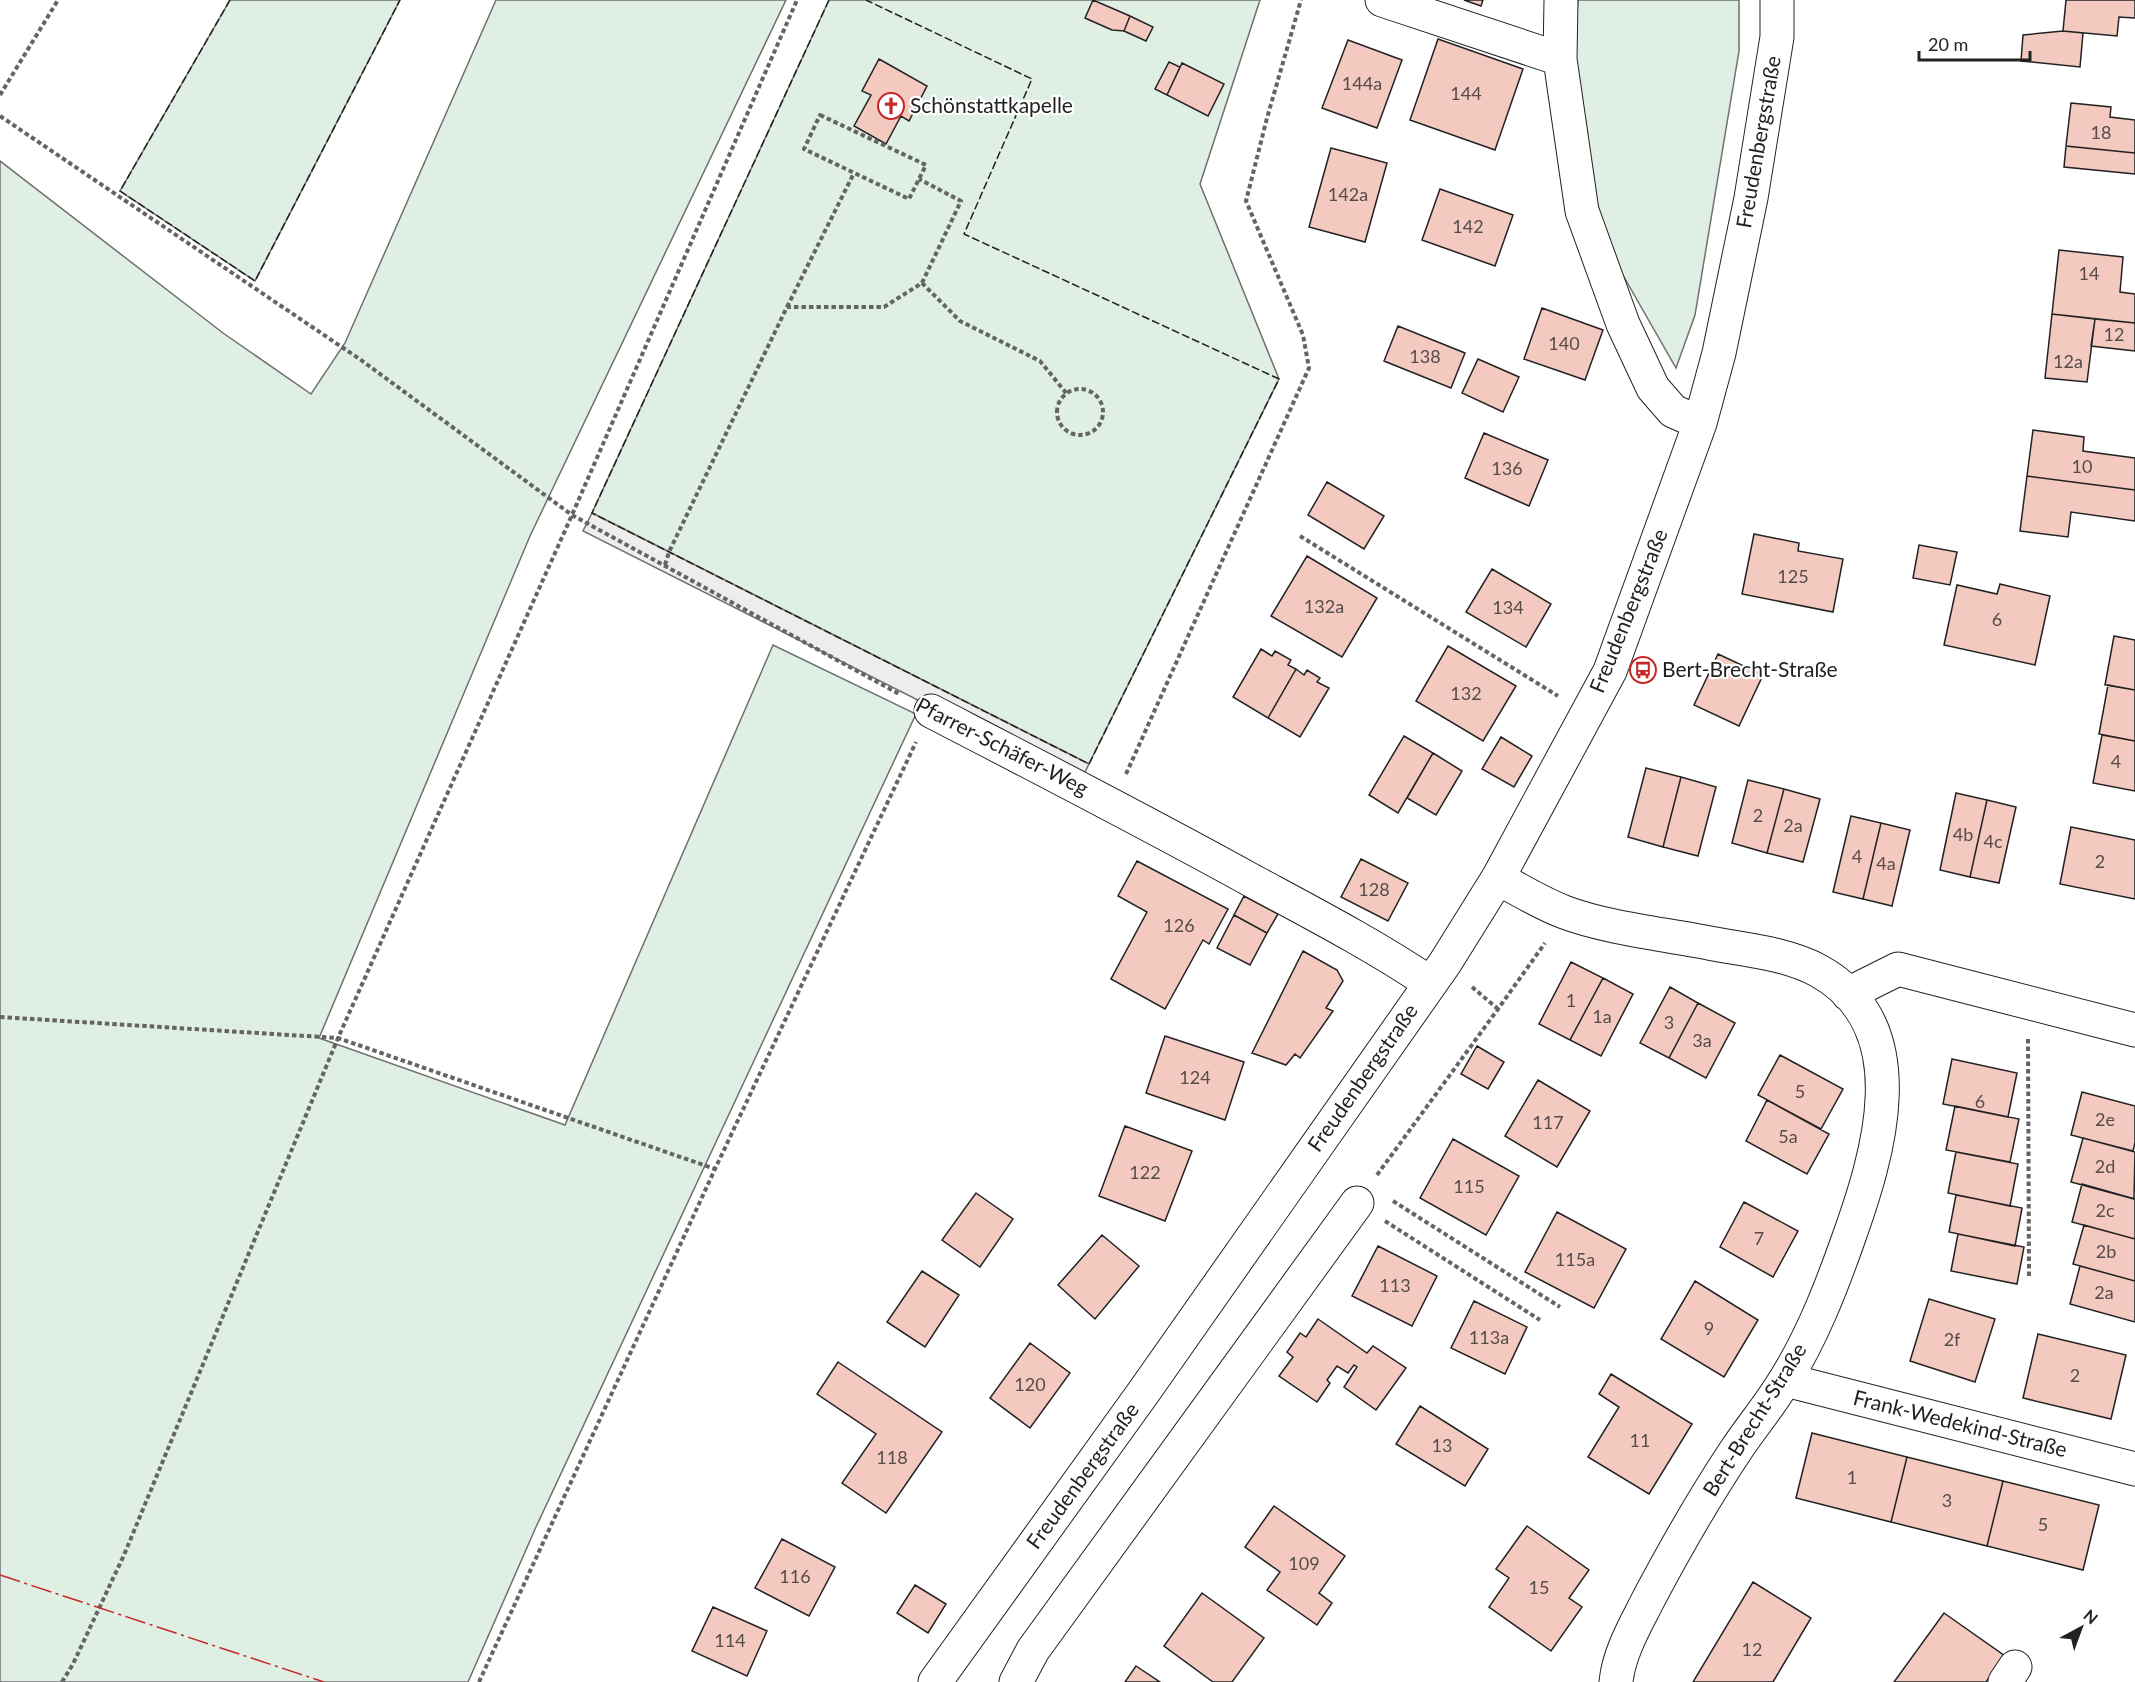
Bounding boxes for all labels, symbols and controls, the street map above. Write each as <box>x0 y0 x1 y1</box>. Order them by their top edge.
scale bar <box>1919 24 2030 62</box>
text: 20 m <box>1928 33 1968 55</box>
street label: Freudenbergstraße <box>1730 54 1785 230</box>
house number: 144a <box>1342 72 1382 94</box>
house number: 144 <box>1450 82 1482 104</box>
church icon: Schönstattkapelle <box>876 91 906 121</box>
place label: Schönstattkapelle <box>910 92 1073 117</box>
house number: 18 <box>2091 121 2111 143</box>
house number: 142a <box>1328 183 1368 205</box>
house number: 142 <box>1452 215 1484 237</box>
house number: 14 <box>2079 262 2099 284</box>
house number: 12 <box>2104 323 2124 345</box>
house number: 140 <box>1548 332 1580 354</box>
house number: 138 <box>1409 345 1441 367</box>
house number: 12a <box>2053 350 2083 372</box>
house number: 10 <box>2072 455 2092 477</box>
house number: 136 <box>1491 457 1523 479</box>
street label: Freudenbergstraße <box>1583 525 1672 696</box>
house number: 125 <box>1777 565 1809 587</box>
house number: 132a <box>1304 595 1344 617</box>
house number: 134 <box>1492 596 1524 618</box>
house number: 6 <box>1992 608 2002 630</box>
bus stop icon: Bert-Brecht-Straße <box>1628 655 1658 685</box>
place label: Bert-Brecht-Straße <box>1662 656 1838 681</box>
house number: 132 <box>1450 682 1482 704</box>
street label: Pfarrer-Schäfer-Weg <box>912 691 1093 800</box>
house number: 4 <box>2111 750 2121 772</box>
house number: 2 <box>1753 804 1763 826</box>
house number: 2a <box>1783 814 1803 836</box>
house number: 4b <box>1953 823 1973 845</box>
house number: 4c <box>1983 830 2003 852</box>
house number: 4 <box>1852 845 1862 867</box>
house number: 2 <box>2095 850 2105 872</box>
house number: 4a <box>1876 852 1896 874</box>
house number: 128 <box>1358 878 1390 900</box>
house number: 126 <box>1163 914 1195 936</box>
house number: 1 <box>1566 989 1576 1011</box>
street label: Freudenbergstraße <box>1301 998 1422 1156</box>
house number: 1a <box>1592 1005 1612 1027</box>
house number: 3 <box>1664 1011 1674 1033</box>
house number: 3a <box>1692 1029 1712 1051</box>
house number: 124 <box>1179 1066 1211 1088</box>
house number: 5 <box>1795 1080 1805 1102</box>
house number: 6 <box>1975 1090 1985 1112</box>
house number: 2e <box>2095 1108 2115 1130</box>
house number: 117 <box>1532 1111 1564 1133</box>
house number: 5a <box>1778 1125 1798 1147</box>
house number: 2d <box>2095 1155 2115 1177</box>
house number: 122 <box>1129 1161 1161 1183</box>
house number: 115 <box>1453 1175 1485 1197</box>
house number: 2c <box>2095 1199 2115 1221</box>
house number: 7 <box>1754 1227 1764 1249</box>
house number: 2b <box>2096 1240 2116 1262</box>
house number: 115a <box>1555 1248 1595 1270</box>
house number: 113 <box>1379 1274 1411 1296</box>
house number: 2a <box>2094 1281 2114 1303</box>
house number: 9 <box>1704 1317 1714 1339</box>
house number: 113a <box>1469 1326 1509 1348</box>
house number: 2f <box>1944 1328 1961 1350</box>
street label: Bert-Brecht-Straße <box>1697 1338 1811 1500</box>
house number: 2 <box>2070 1364 2080 1386</box>
house number: 120 <box>1014 1373 1046 1395</box>
street label: Frank-Wedekind-Straße <box>1851 1384 2070 1461</box>
street label: Freudenbergstraße <box>1020 1397 1143 1553</box>
house number: 11 <box>1630 1429 1650 1451</box>
house number: 13 <box>1432 1434 1452 1456</box>
house number: 118 <box>876 1446 908 1468</box>
house number: 1 <box>1847 1466 1857 1488</box>
house number: 3 <box>1942 1489 1952 1511</box>
house number: 5 <box>2038 1513 2048 1535</box>
house number: 109 <box>1288 1552 1320 1574</box>
house number: 116 <box>779 1565 811 1587</box>
house number: 15 <box>1529 1576 1549 1598</box>
north arrow <box>2051 1598 2111 1658</box>
text: N <box>2080 1605 2102 1628</box>
house number: 114 <box>714 1629 746 1651</box>
house number: 12 <box>1742 1638 1762 1660</box>

